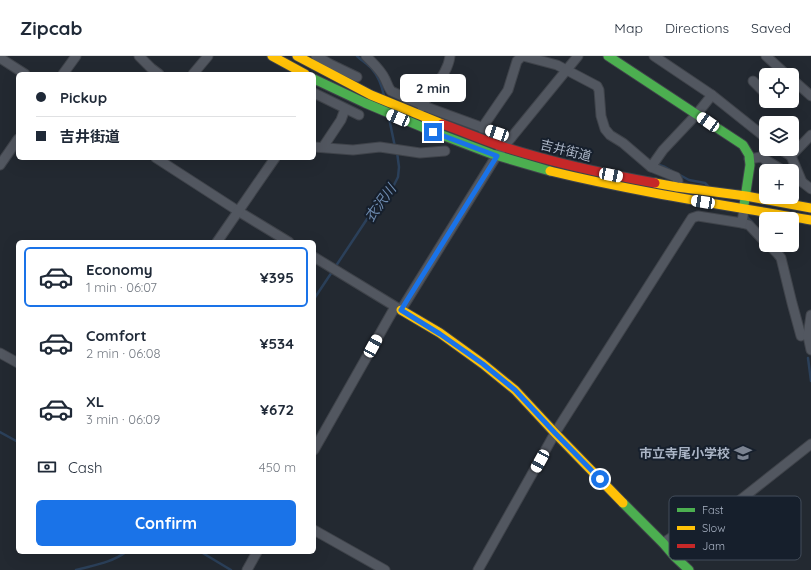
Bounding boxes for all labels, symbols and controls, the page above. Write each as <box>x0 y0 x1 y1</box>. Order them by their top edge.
text: Zipcab <box>20 16 82 40</box>
text: Map <box>614 19 643 37</box>
text: Directions <box>665 19 729 37</box>
text: Saved <box>751 19 791 37</box>
map controls <box>759 68 799 252</box>
button: locate <box>759 68 799 108</box>
callout: 2 min <box>400 74 466 102</box>
text: 2 min <box>416 80 450 96</box>
text: Pickup <box>60 88 107 107</box>
car <box>385 108 411 128</box>
car <box>695 110 721 134</box>
button: layers <box>759 116 799 156</box>
route end <box>424 123 442 141</box>
car <box>484 123 510 143</box>
text: 吉井街道 <box>60 127 120 146</box>
street label: 吉井街道 <box>539 136 593 164</box>
button: + <box>759 164 799 204</box>
car <box>598 167 624 183</box>
water label: 衣沢川 <box>360 179 401 225</box>
car <box>690 194 716 210</box>
button: − <box>759 212 799 252</box>
icon: car <box>38 259 74 295</box>
text: Economy <box>86 260 153 279</box>
text: ¥395 <box>260 268 294 287</box>
text: 1 min · 06:07 <box>86 279 157 295</box>
icon: car <box>38 325 74 361</box>
text: Comfort <box>86 326 147 345</box>
car <box>362 333 384 359</box>
text: ¥534 <box>260 334 294 353</box>
text: 2 min · 06:08 <box>86 345 160 361</box>
icon: car <box>38 391 74 427</box>
text: XL <box>86 392 104 411</box>
text: ¥672 <box>260 400 294 419</box>
text: 3 min · 06:09 <box>86 411 160 427</box>
school or university icon: 市立寺尾小学校 <box>733 443 753 463</box>
place label: 市立寺尾小学校 <box>639 445 730 461</box>
car <box>529 448 551 474</box>
icon: cash <box>36 456 58 478</box>
text: Cash <box>68 458 102 477</box>
text: 450 m <box>259 459 296 475</box>
route start <box>591 470 609 488</box>
legend <box>669 496 801 560</box>
button: Confirm <box>36 500 296 546</box>
text: Fast <box>702 503 724 517</box>
text: Slow <box>702 521 726 535</box>
text: Jam <box>702 539 725 553</box>

